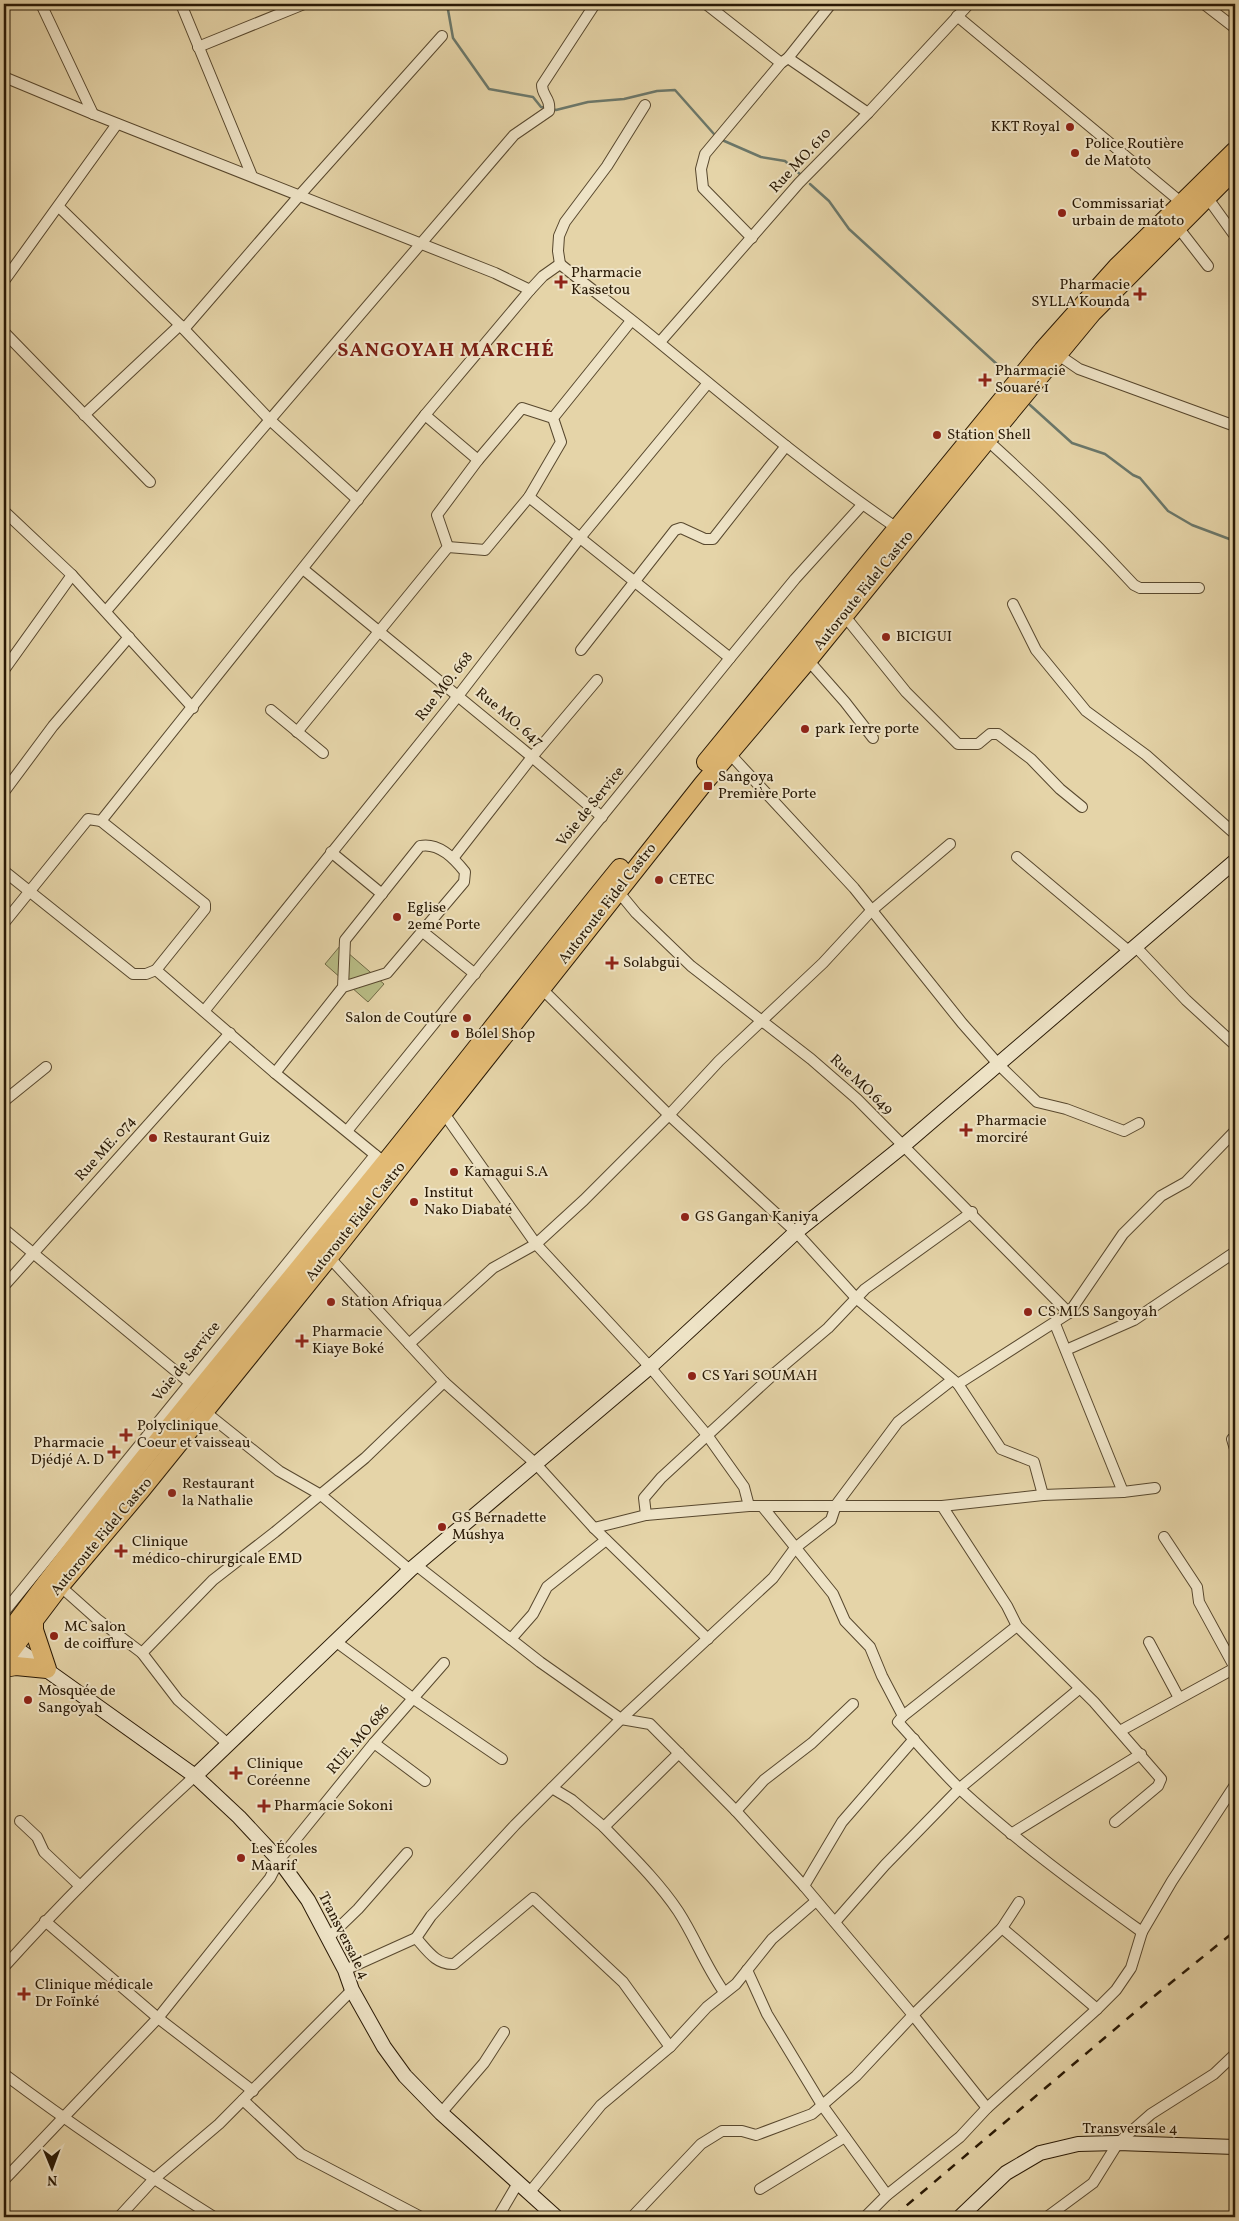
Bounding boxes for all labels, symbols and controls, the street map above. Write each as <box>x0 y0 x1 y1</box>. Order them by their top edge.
place label: KKT Royal <box>991 117 1060 138</box>
marker: KKT Royal <box>1064 121 1076 133</box>
street label: Rue MO. 610 <box>765 124 837 198</box>
place label: Police Routière de Matoto <box>1085 134 1184 172</box>
marker: Police Routière de Matoto <box>1069 147 1081 159</box>
place label: Commissariat urbain de matoto <box>1072 194 1184 232</box>
marker: Commissariat urbain de matoto <box>1056 207 1068 219</box>
place label: Pharmacie Kassetou <box>571 263 642 301</box>
place label: Pharmacie SYLLA Kounda <box>1031 275 1130 313</box>
marker: Pharmacie Kassetou <box>555 276 567 288</box>
marker: Pharmacie SYLLA Kounda <box>1134 288 1146 300</box>
district label: SANGOYAH MARCHÉ <box>337 337 555 365</box>
place label: Pharmacie Souaré 1 <box>995 361 1066 399</box>
marker: Pharmacie Souaré 1 <box>979 374 991 386</box>
place label: Station Shell <box>947 425 1031 446</box>
marker: Station Shell <box>931 429 943 441</box>
street label: Autoroute Fidel Castro <box>809 527 919 655</box>
place label: BICIGUI <box>896 627 952 648</box>
marker: BICIGUI <box>880 631 892 643</box>
street label: Rue MO. 668 <box>411 648 479 726</box>
street label: Rue MO. 647 <box>470 683 548 753</box>
place label: park 1erre porte <box>815 719 919 740</box>
marker: park 1erre porte <box>799 723 811 735</box>
street label: Voie de Service <box>552 762 630 852</box>
place label: Sangoya Première Porte <box>718 767 816 805</box>
marker: Sangoya Première Porte <box>702 780 714 792</box>
street label: Autoroute Fidel Castro <box>554 839 662 969</box>
place label: CETEC <box>669 870 715 891</box>
marker: CETEC <box>653 874 665 886</box>
place label: Eglise 2eme Porte <box>407 898 480 936</box>
marker: Eglise 2eme Porte <box>391 911 403 923</box>
place label: Solabgui <box>623 953 680 974</box>
marker: Solabgui <box>605 956 619 970</box>
place label: Salon de Couture <box>345 1008 457 1029</box>
marker: Salon de Couture <box>461 1012 473 1024</box>
place label: Bolel Shop <box>465 1024 535 1045</box>
marker: Bolel Shop <box>449 1028 461 1040</box>
street label: Rue MO.649 <box>824 1050 898 1120</box>
street label: Rue ME. 074 <box>71 1111 141 1187</box>
place label: Pharmacie morciré <box>976 1111 1047 1149</box>
marker: Pharmacie morciré <box>960 1124 972 1136</box>
place label: Restaurant Guiz <box>163 1128 270 1149</box>
marker: Restaurant Guiz <box>147 1132 159 1144</box>
street label: Autoroute Fidel Castro <box>301 1158 411 1286</box>
place label: Kamagui S.A <box>464 1162 549 1183</box>
marker: Kamagui S.A <box>448 1166 460 1178</box>
place label: Institut Nako Diabaté <box>424 1183 512 1221</box>
marker: Institut Nako Diabaté <box>408 1196 420 1208</box>
place label: GS Gangan Kaniya <box>695 1207 818 1228</box>
marker: GS Gangan Kaniya <box>679 1211 691 1223</box>
place label: Station Afriqua <box>341 1292 442 1313</box>
marker: Station Afriqua <box>325 1296 337 1308</box>
place label: CS MLS Sangoyah <box>1038 1302 1158 1323</box>
marker: CS MLS Sangoyah <box>1022 1306 1034 1318</box>
street label: Voie de Service <box>148 1317 226 1407</box>
place label: Pharmacie Kiaye Boké <box>312 1322 384 1360</box>
marker: Pharmacie Kiaye Boké <box>296 1335 308 1347</box>
place label: CS Yari SOUMAH <box>702 1366 818 1387</box>
marker: CS Yari SOUMAH <box>686 1370 698 1382</box>
place label: Polyclinique Coeur et vaisseau <box>137 1416 250 1454</box>
marker: Polyclinique Coeur et vaisseau <box>119 1428 133 1442</box>
place label: Pharmacie Djédjé A. D <box>31 1433 104 1471</box>
marker: Pharmacie Djédjé A. D <box>108 1446 120 1458</box>
street label: Autoroute Fidel Castro <box>46 1473 158 1601</box>
place label: Restaurant la Nathalie <box>182 1474 255 1512</box>
marker: Restaurant la Nathalie <box>166 1487 178 1499</box>
place label: GS Bernadette Mushya <box>452 1508 546 1546</box>
marker: GS Bernadette Mushya <box>436 1521 448 1533</box>
place label: Clinique médico-chirurgicale EMD <box>132 1532 302 1570</box>
marker: Clinique médico-chirurgicale EMD <box>114 1544 128 1558</box>
place label: MC salon de coiffure <box>64 1617 134 1655</box>
marker: MC salon de coiffure <box>48 1630 60 1642</box>
place label: Mosquée de Sangoyah <box>38 1681 116 1719</box>
marker: Mosquée de Sangoyah <box>22 1694 34 1706</box>
street label: RUE. MO 686 <box>323 1700 395 1780</box>
place label: Clinique Coréenne <box>247 1754 310 1792</box>
marker: Clinique Coréenne <box>229 1766 243 1780</box>
place label: Pharmacie Sokoni <box>274 1796 393 1817</box>
marker: Pharmacie Sokoni <box>258 1800 270 1812</box>
place label: Les Écoles Maarif <box>251 1839 318 1877</box>
marker: Les Écoles Maarif <box>235 1852 247 1864</box>
street label: Transversale 4 <box>312 1889 374 1983</box>
place label: Clinique médicale Dr Foïnké <box>35 1975 153 2013</box>
marker: Clinique médicale Dr Foïnké <box>17 1987 31 2001</box>
street label: Transversale 4 <box>1082 2119 1178 2140</box>
north arrow <box>28 2144 78 2194</box>
text: N <box>47 2170 57 2189</box>

